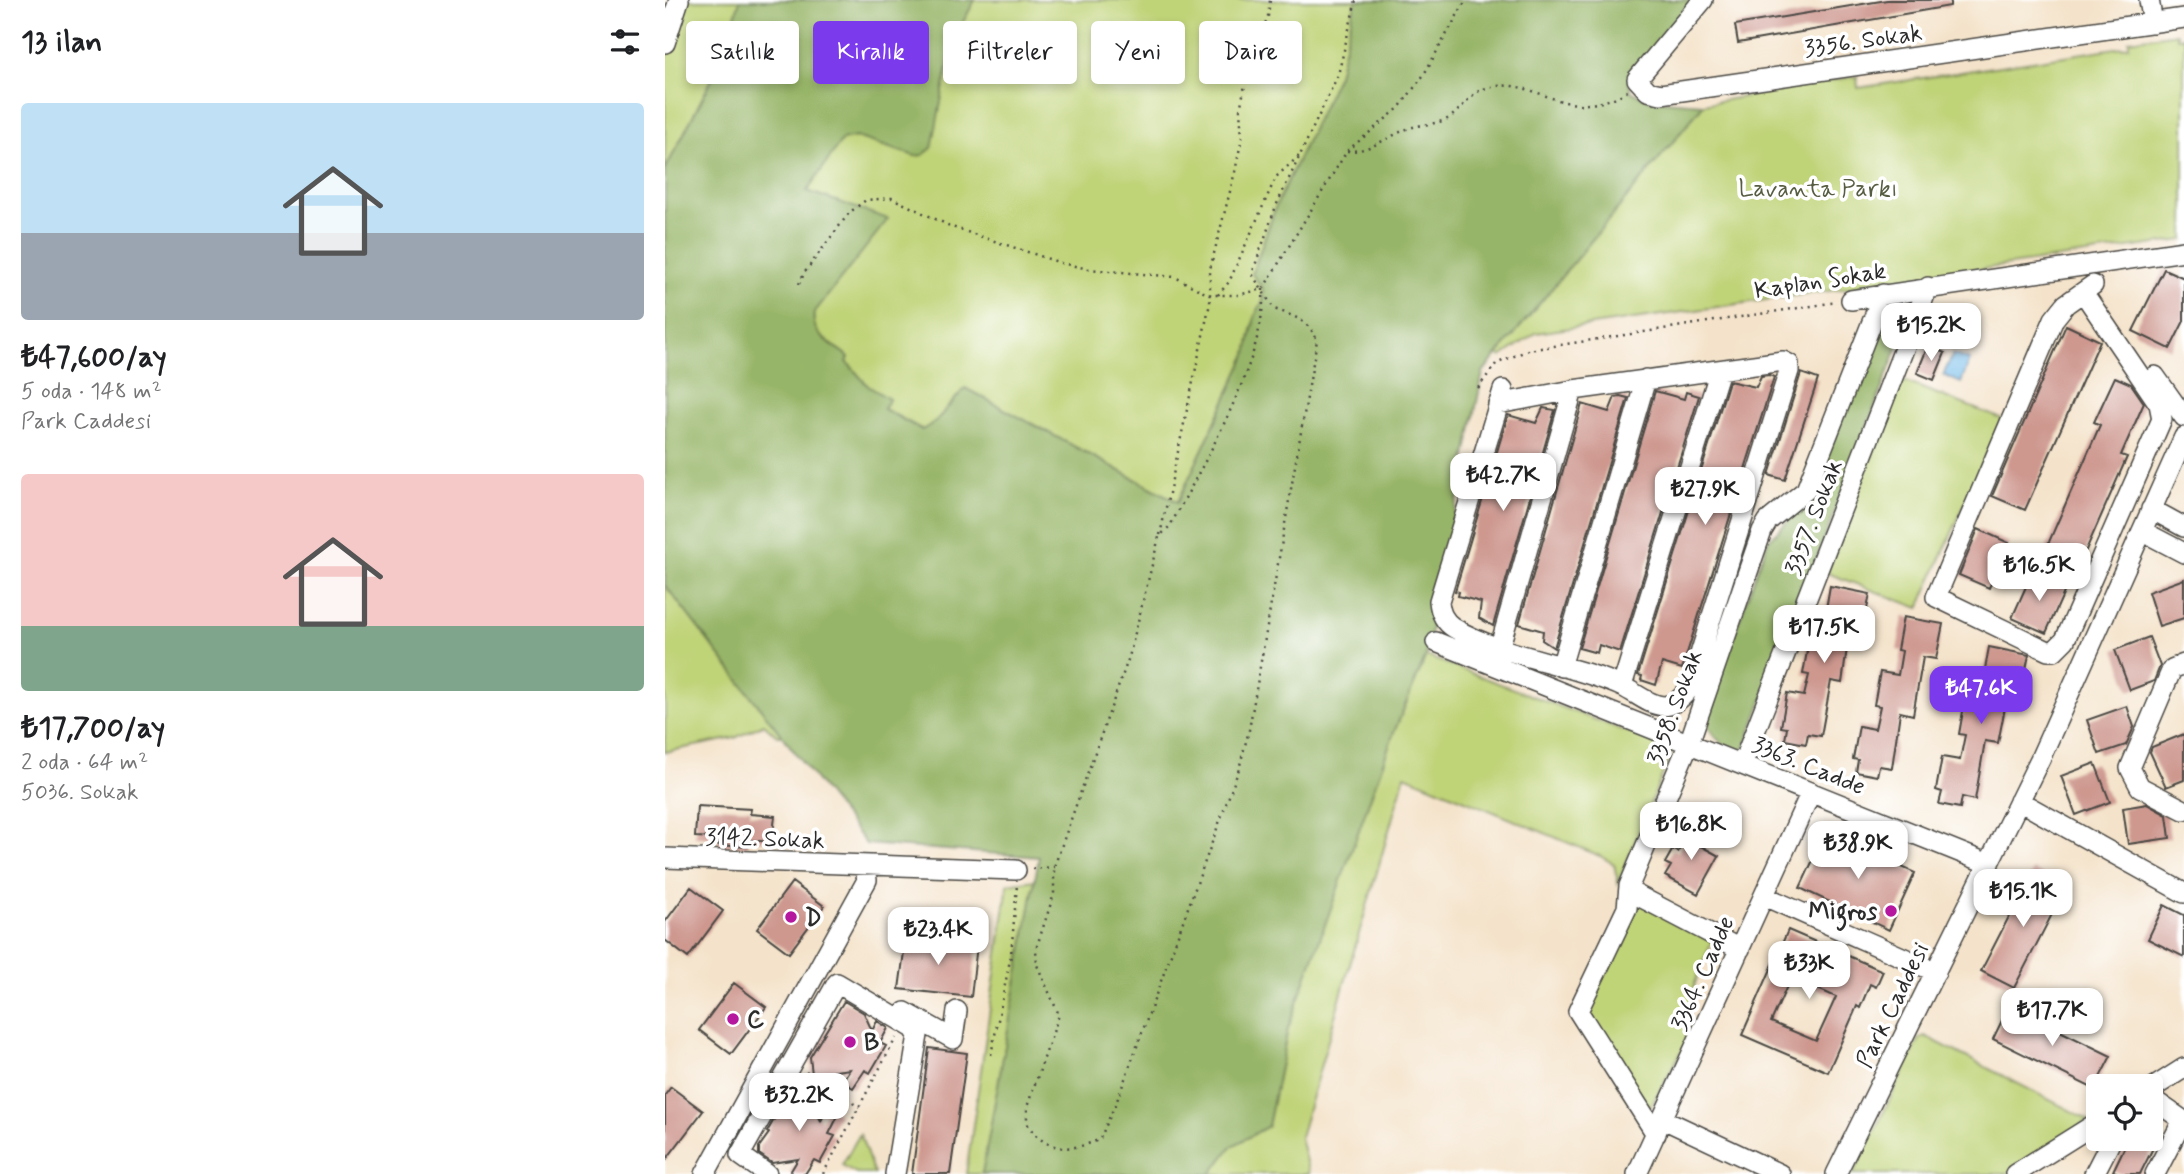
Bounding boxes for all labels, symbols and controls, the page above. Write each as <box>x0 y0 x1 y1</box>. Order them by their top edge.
street label: 3356. Sokak <box>1802 18 1924 65</box>
chip: Satılık <box>686 21 799 84</box>
chip: Kiralık <box>813 21 929 84</box>
chip: Filtreler <box>943 21 1077 84</box>
chip: Yeni <box>1091 21 1185 84</box>
chip: Daire <box>1199 21 1302 84</box>
text: 13 ilan <box>21 23 102 62</box>
icon: filters <box>606 23 644 61</box>
icon: home <box>270 148 396 274</box>
park label: Lavanta Parkı <box>1738 174 1898 205</box>
street label: Kaplan Sokak <box>1752 256 1888 307</box>
pin: ₺15.2K <box>1874 304 1988 363</box>
text: ₺15.2K <box>1897 311 1965 341</box>
text: ₺47,600/ay <box>21 338 167 377</box>
text: 5 oda · 148 m² <box>21 377 162 407</box>
text: Park Caddesi <box>21 407 151 437</box>
pin: ₺42.7K <box>1446 454 1560 513</box>
street label: 3357. Sokak <box>1778 455 1851 580</box>
text: ₺42.7K <box>1466 461 1540 491</box>
pin: ₺27.9K <box>1648 468 1762 527</box>
text: ₺27.9K <box>1671 475 1739 505</box>
icon: home <box>270 519 396 645</box>
pin: ₺16.5K <box>1982 544 2096 603</box>
text: ₺16.5K <box>2004 551 2074 581</box>
pin: ₺17.5K <box>1767 606 1881 665</box>
text: ₺17.5K <box>1789 613 1859 643</box>
street label: 3358. Sokak <box>1640 646 1711 769</box>
pin: ₺47.6K <box>1924 666 2038 726</box>
text: ₺47.6K <box>1946 674 2016 704</box>
text: ₺17,700/ay <box>21 709 165 748</box>
street label: 3363. Cadde <box>1747 730 1870 803</box>
text: 2 oda · 64 m² <box>21 748 148 778</box>
text: 5036. Sokak <box>21 778 138 808</box>
pin: ₺16.8K <box>1634 802 1748 862</box>
text: ₺16.8K <box>1656 810 1726 840</box>
street label: 3142. Sokak <box>705 822 825 857</box>
pin: ₺38.9K <box>1801 822 1915 881</box>
text: ₺38.9K <box>1824 829 1892 859</box>
pin: ₺15.1K <box>1966 870 2080 929</box>
text: ₺15.1K <box>1990 877 2056 907</box>
place label: Migros <box>1808 897 1877 931</box>
place label: D <box>805 903 822 934</box>
marker: Migros <box>1883 903 1899 919</box>
pin: ₺23.4K <box>881 908 995 967</box>
marker: D <box>783 909 799 925</box>
street label: 3364. Cadde <box>1664 911 1742 1036</box>
text: ₺23.4K <box>904 915 972 945</box>
street label: Park Caddesi <box>1850 938 1937 1073</box>
pin: ₺33K <box>1768 942 1850 1001</box>
text: ₺33K <box>1784 949 1834 979</box>
pin: ₺17.7K <box>1995 988 2109 1048</box>
text: ₺17.7K <box>2017 996 2087 1026</box>
place label: C <box>747 1005 765 1036</box>
marker: C <box>725 1011 741 1027</box>
place label: B <box>864 1028 879 1059</box>
marker: B <box>842 1034 858 1050</box>
pin: ₺32.2K <box>742 1074 856 1133</box>
map controls <box>2086 1074 2163 1151</box>
button: locate <box>2086 1074 2163 1151</box>
text: ₺32.2K <box>765 1081 833 1111</box>

